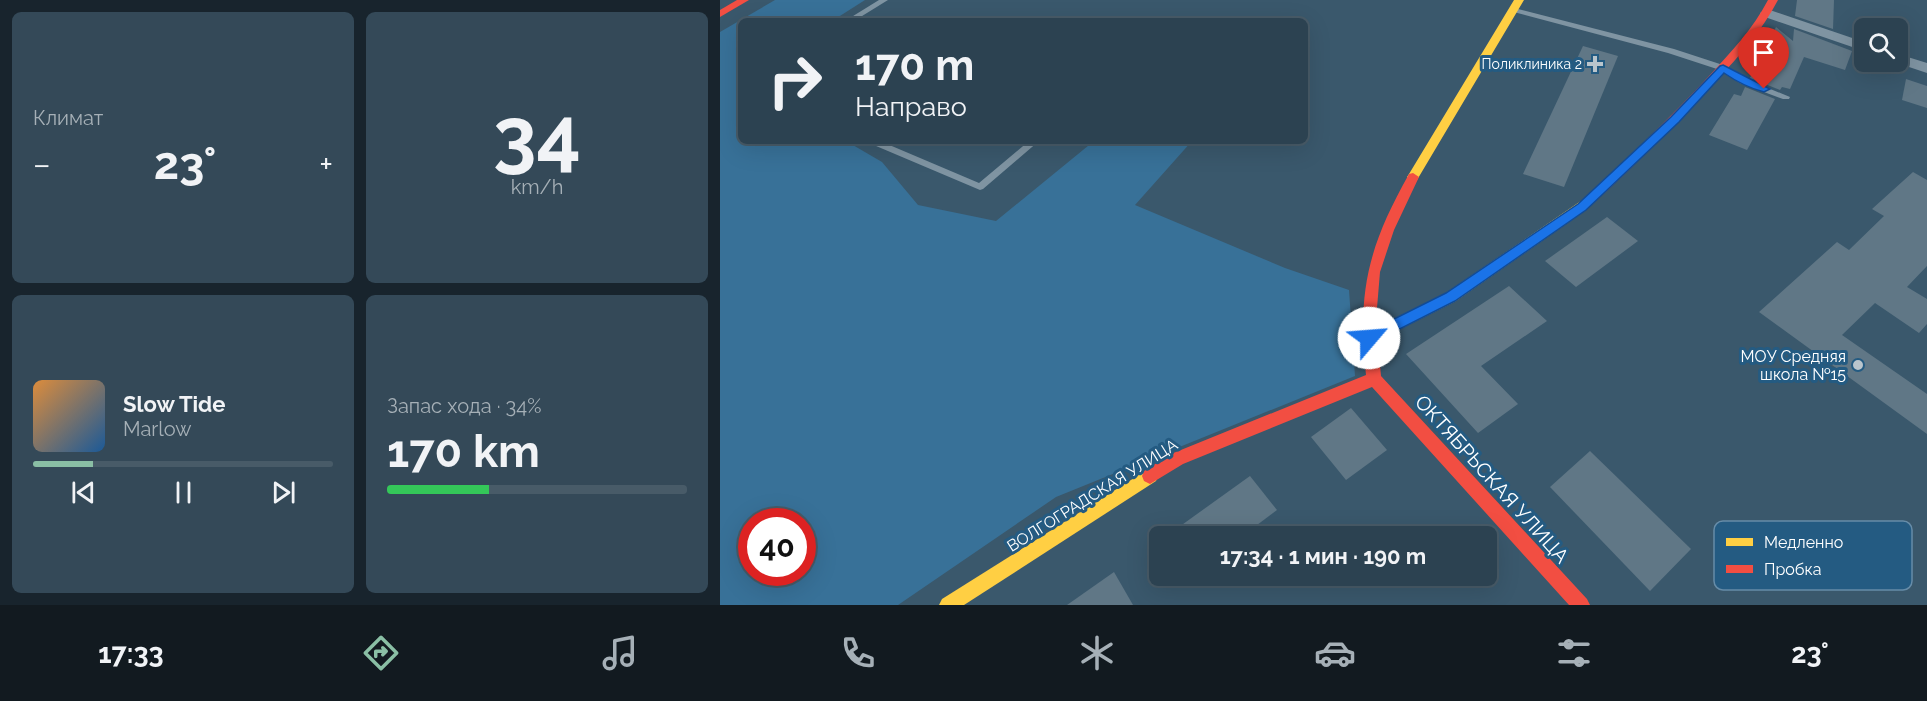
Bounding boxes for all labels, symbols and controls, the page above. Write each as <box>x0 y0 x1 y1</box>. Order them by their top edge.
map controls <box>1854 18 1908 72</box>
button: search <box>1854 18 1908 72</box>
pin <box>1738 27 1789 89</box>
icon: arrive <box>1747 36 1780 69</box>
text: 170 m <box>855 41 974 90</box>
icon: right <box>756 42 834 120</box>
marker: Поликлиника 2 <box>1586 55 1604 73</box>
place label: Поликлиника 2 <box>1482 56 1582 72</box>
text: 34 <box>493 90 581 181</box>
text: Направо <box>855 91 967 122</box>
text: Климат <box>33 106 103 130</box>
text: 23° <box>154 137 216 190</box>
text: − <box>33 145 51 184</box>
text: + <box>319 145 333 184</box>
text: km/h <box>511 175 563 199</box>
position arrow <box>1337 306 1401 370</box>
place label: МОУ Средняя школа №15 <box>1741 347 1846 384</box>
marker: МОУ Средняя школа №15 <box>1851 358 1865 372</box>
street label: ОКТЯБРЬСКАЯ УЛИЦА <box>1410 390 1574 568</box>
text: Slow Tide <box>123 391 225 417</box>
text: Запас хода · 34% <box>387 394 541 418</box>
text: Marlow <box>123 417 192 441</box>
text: 170 km <box>387 425 540 478</box>
street label: ВОЛГОГРАДСКАЯ УЛИЦА <box>1004 435 1181 556</box>
icon: previous <box>67 476 100 509</box>
icon: pause <box>167 476 200 509</box>
icon: next <box>267 476 300 509</box>
speed limit sign: 40 <box>738 508 816 586</box>
legend <box>1714 521 1912 590</box>
text: Медленно <box>1764 533 1843 552</box>
text: 17:34 · 1 мин · 190 m <box>1220 543 1426 569</box>
text: Пробка <box>1764 560 1822 579</box>
icon: directions <box>360 632 402 674</box>
icon: music <box>599 632 641 674</box>
icon: phone <box>837 632 879 674</box>
icon: climate <box>1076 632 1118 674</box>
icon: car <box>1314 632 1356 674</box>
icon: filters <box>1553 632 1595 674</box>
text: 17:33 <box>98 638 164 669</box>
text: 23° <box>1791 638 1829 669</box>

